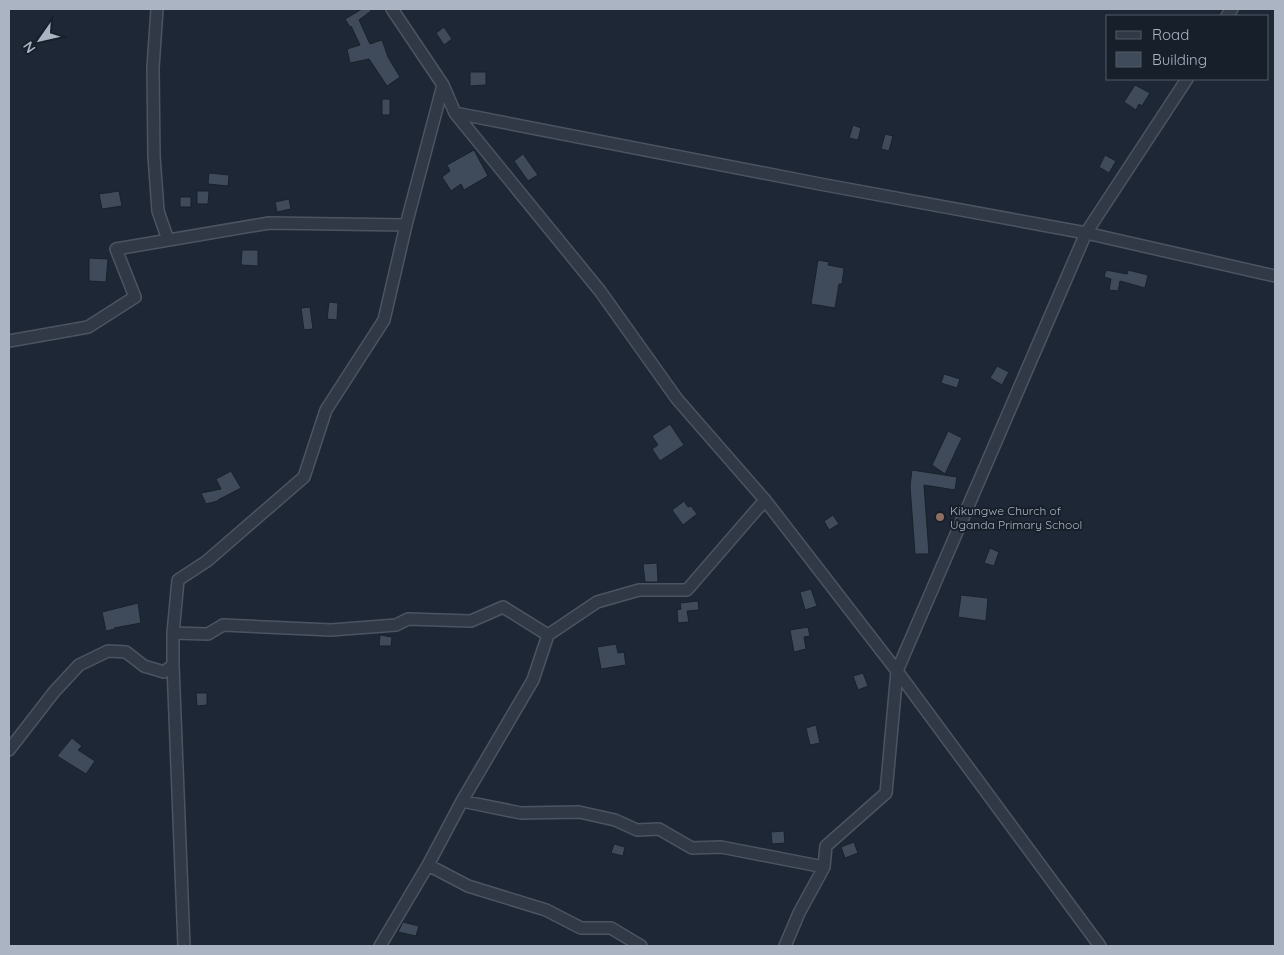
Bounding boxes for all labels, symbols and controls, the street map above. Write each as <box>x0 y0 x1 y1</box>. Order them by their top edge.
north arrow <box>15 15 65 65</box>
legend <box>1106 15 1269 80</box>
text: Road <box>1152 25 1189 44</box>
text: N <box>19 38 40 57</box>
text: Building <box>1152 50 1207 69</box>
place label: Kikungwe Church of Uganda Primary School <box>950 503 1082 532</box>
marker: Kikungwe Church of Uganda Primary School <box>934 511 946 523</box>

